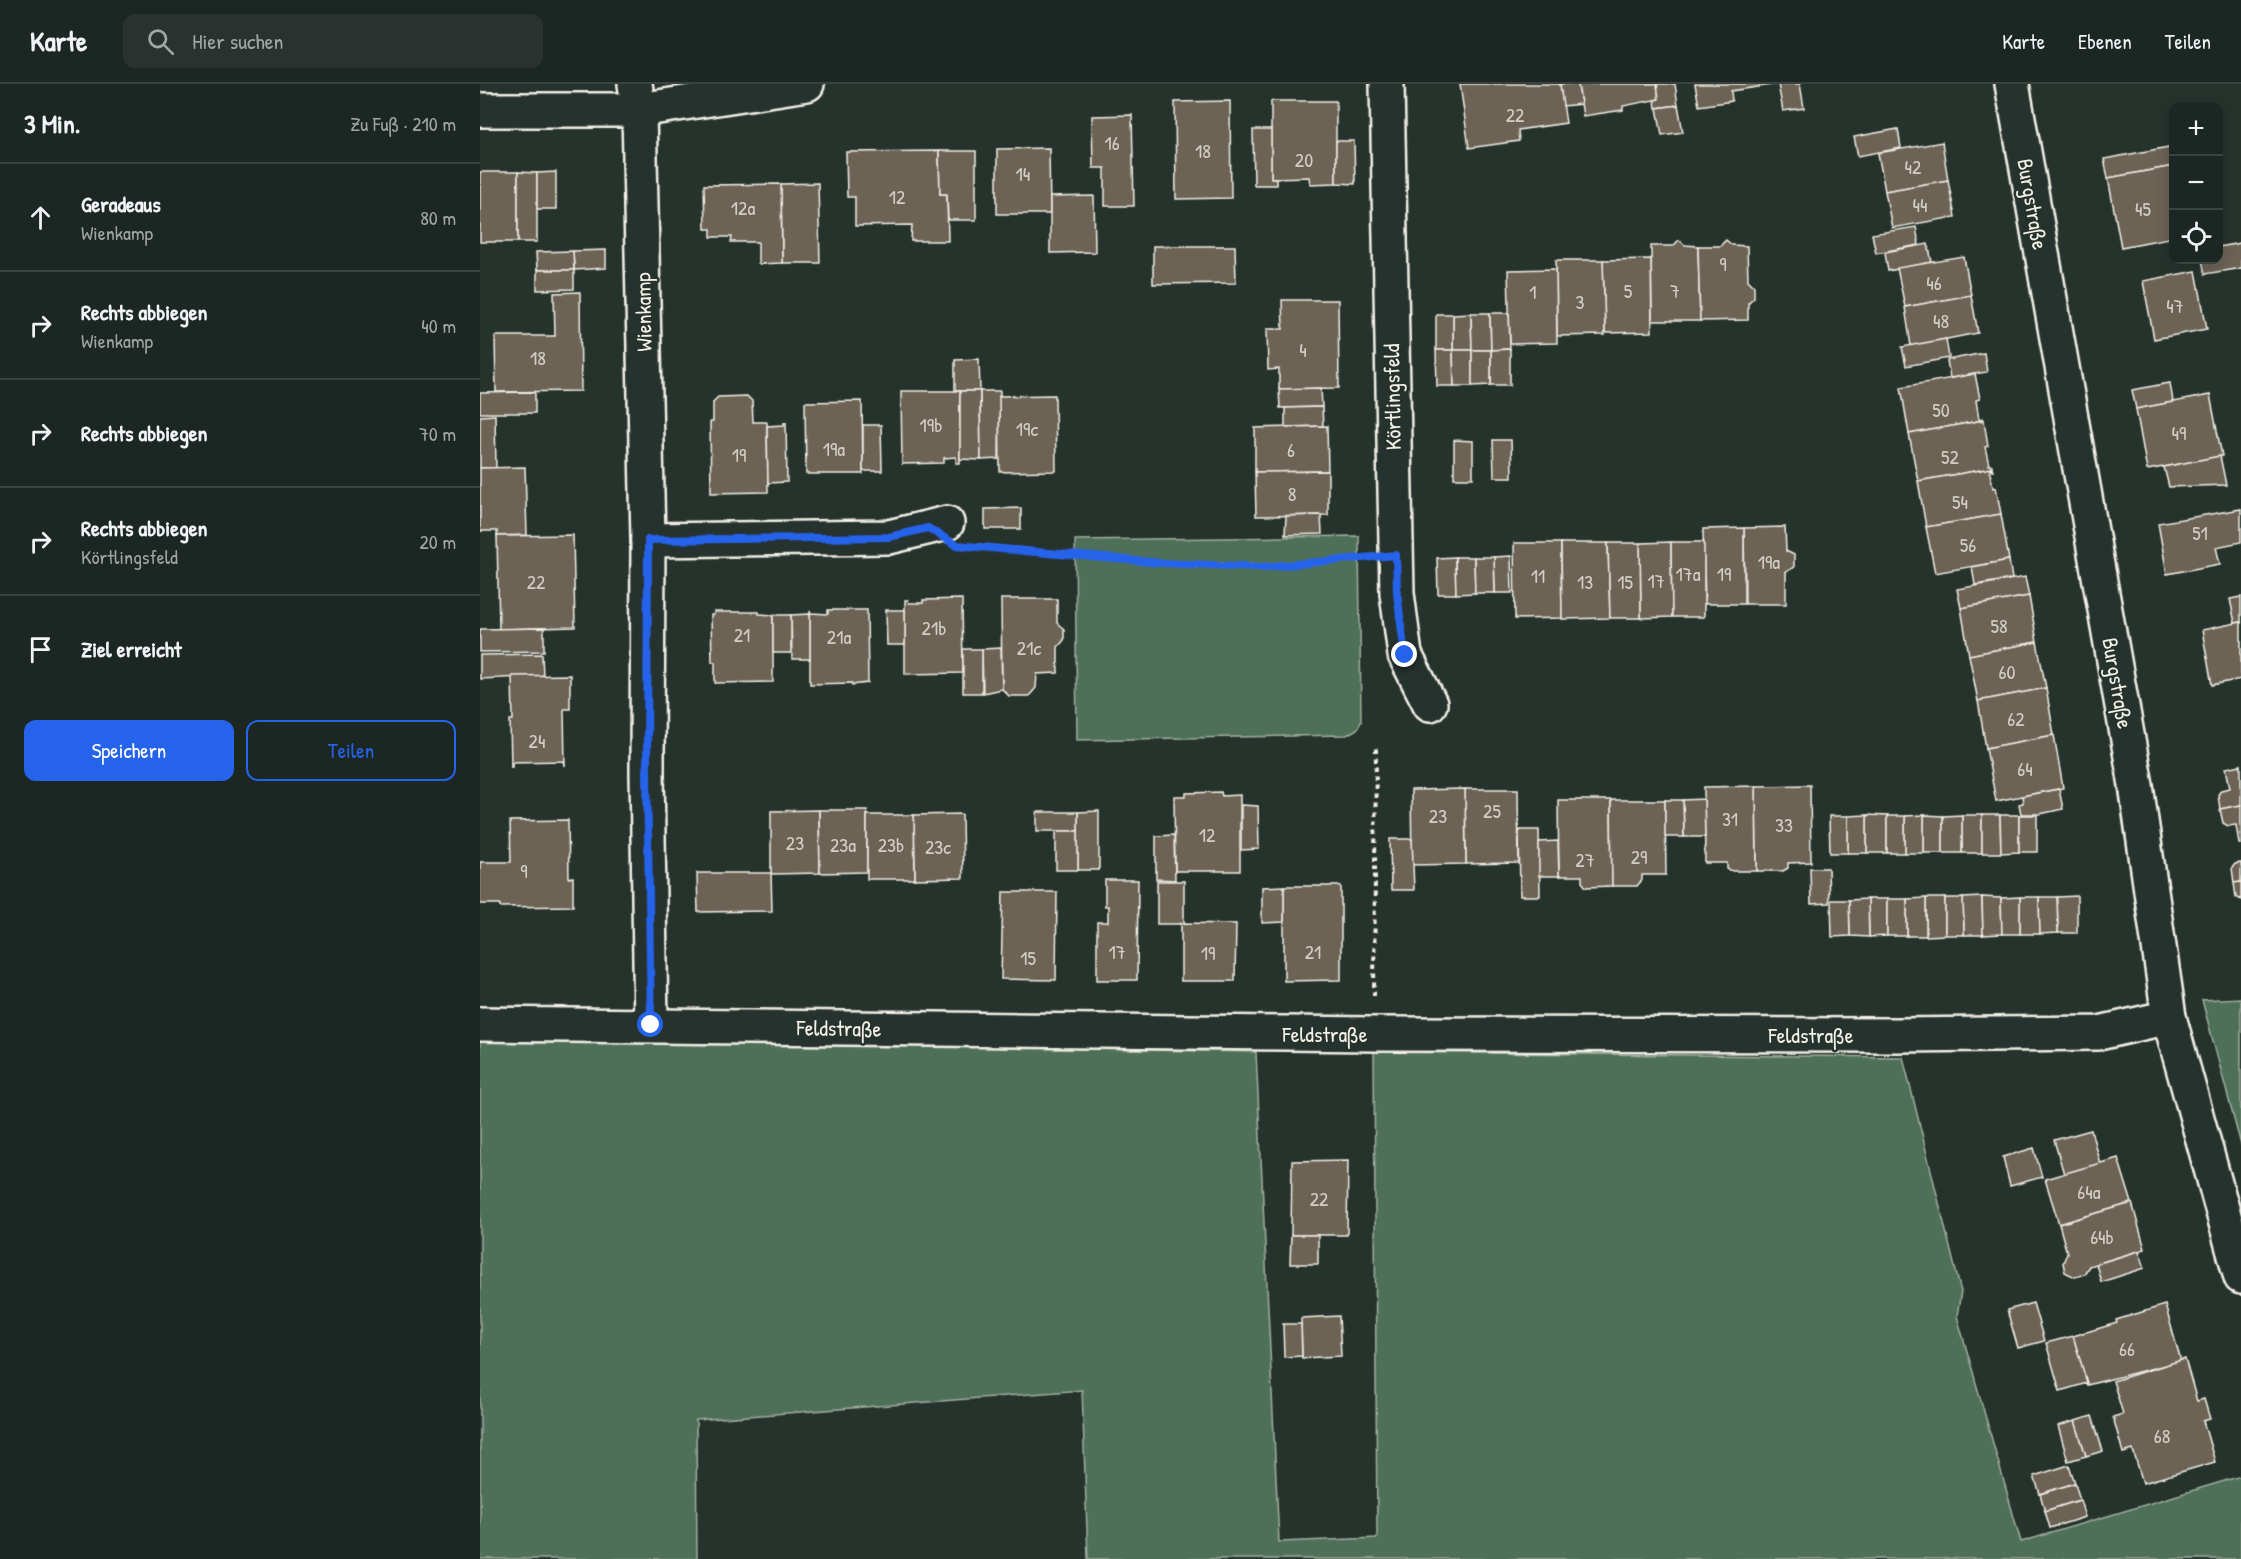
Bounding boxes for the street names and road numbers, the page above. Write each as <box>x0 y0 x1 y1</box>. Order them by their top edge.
street label: Burgstraße <box>2010 156 2056 252</box>
street label: Wienkamp <box>627 272 659 352</box>
street label: Körtlingsfeld <box>1376 343 1408 450</box>
street label: Burgstraße <box>2095 635 2141 731</box>
street label: Feldstraße <box>795 1012 882 1044</box>
street label: Feldstraße <box>1282 1019 1368 1049</box>
street label: Feldstraße <box>1768 1020 1854 1050</box>

